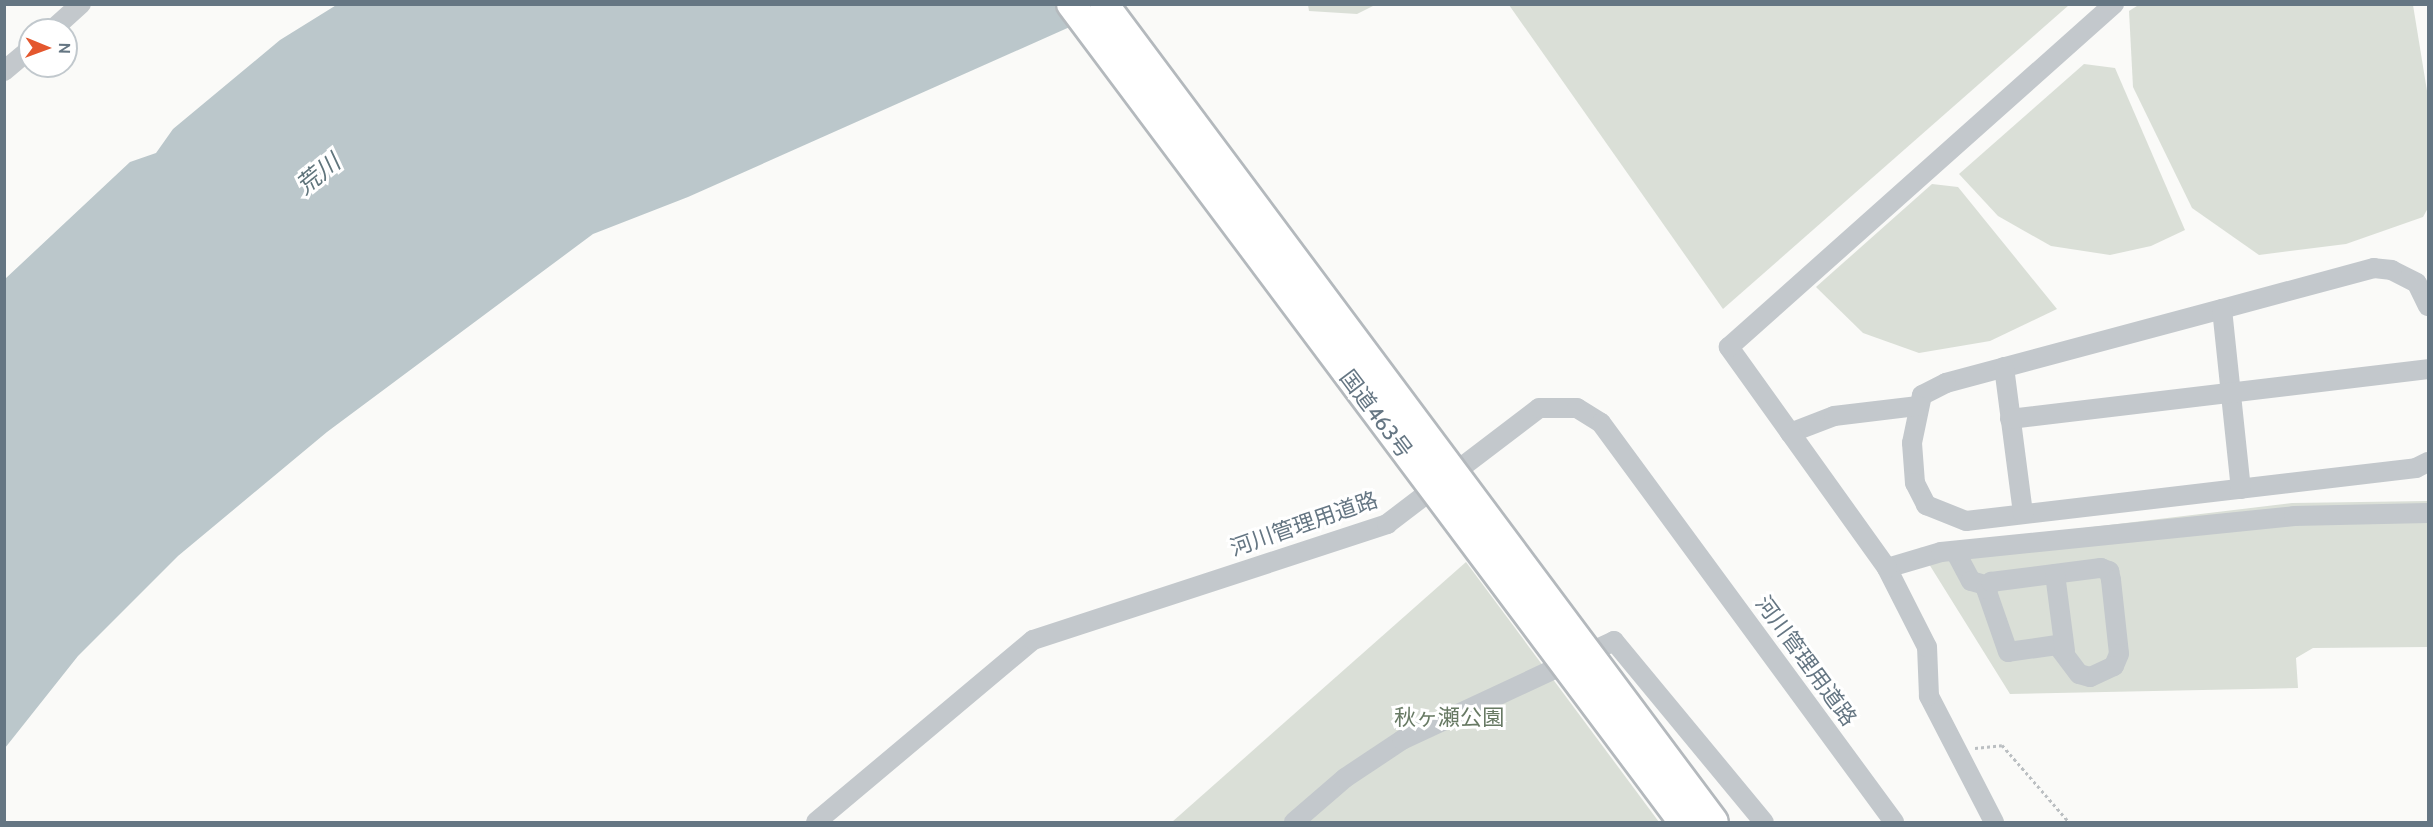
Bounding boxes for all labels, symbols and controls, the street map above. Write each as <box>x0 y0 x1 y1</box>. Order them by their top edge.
north arrow <box>18 18 78 78</box>
text: N <box>55 42 74 54</box>
water label: 荒川 <box>290 148 346 200</box>
street label: 国道463号 <box>1334 365 1418 463</box>
street label: 河川管理用道路 <box>1227 486 1381 562</box>
street label: 河川管理用道路 <box>1750 591 1862 731</box>
park label: 秋ヶ瀬公園 <box>1394 705 1504 731</box>

